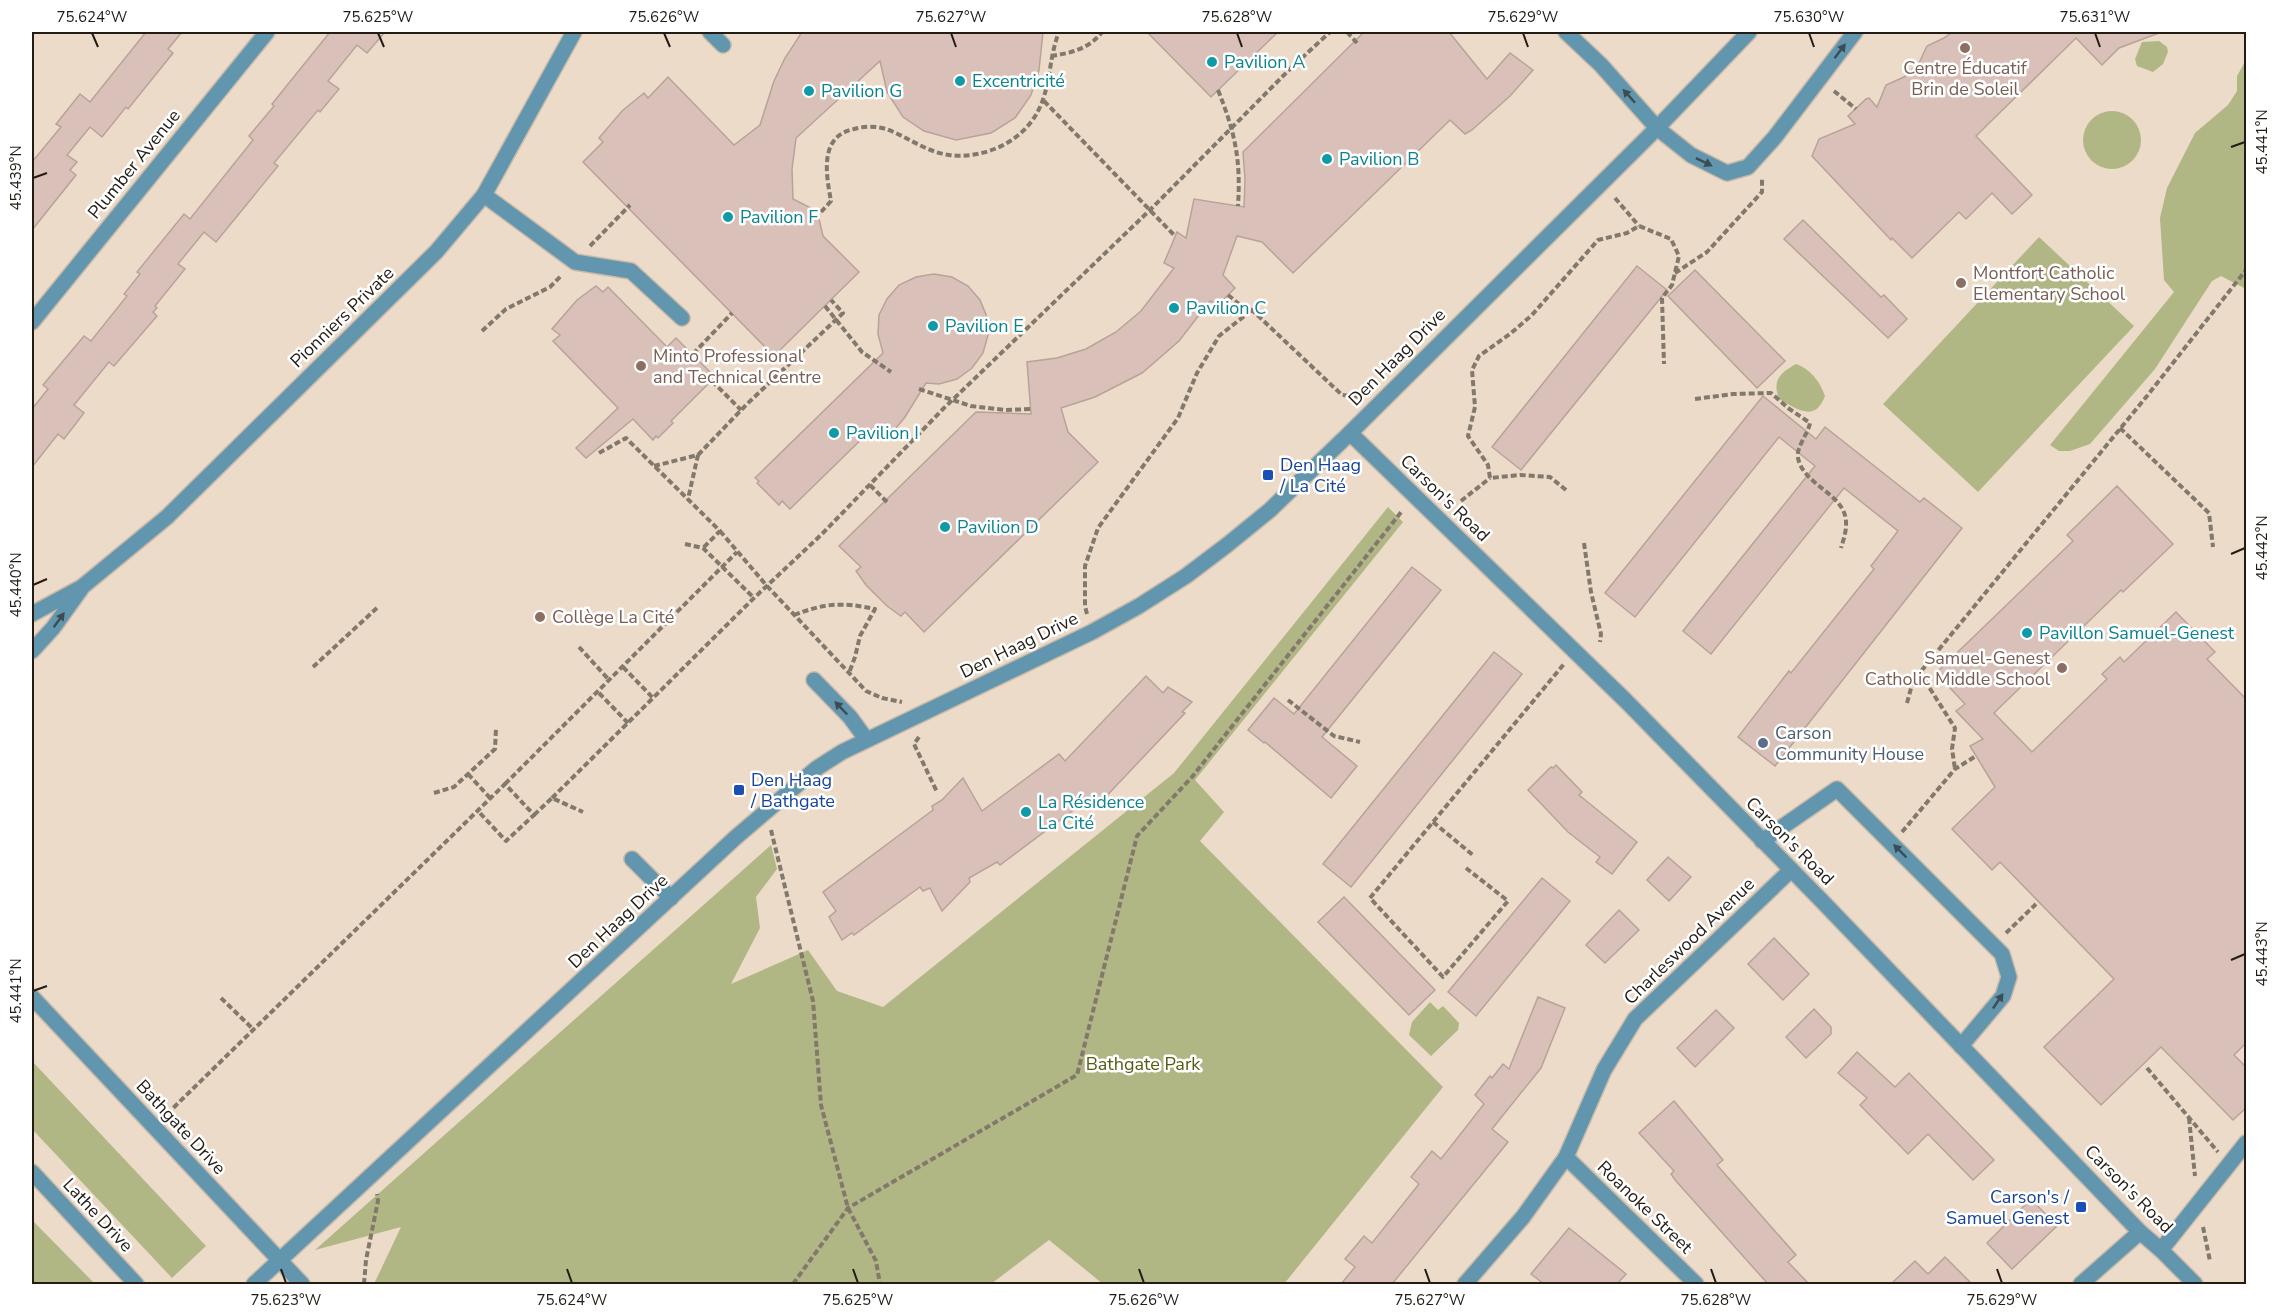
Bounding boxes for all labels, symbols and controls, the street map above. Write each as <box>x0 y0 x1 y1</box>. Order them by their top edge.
text: 75.624°W <box>57 7 128 27</box>
text: 75.625°W <box>343 7 414 27</box>
text: 75.626°W <box>629 7 700 27</box>
text: 75.627°W <box>916 7 987 27</box>
text: 75.628°W <box>1202 7 1273 27</box>
text: 75.629°W <box>1488 7 1559 27</box>
text: 75.630°W <box>1774 7 1845 27</box>
text: 75.631°W <box>2060 7 2131 27</box>
marker: Centre Éducatif Brin de Soleil <box>1958 41 1972 55</box>
one-way arrow <box>1834 44 1846 59</box>
place label: Pavilion A <box>1224 50 1305 74</box>
marker: Pavilion A <box>1205 55 1219 69</box>
place label: Centre Éducatif Brin de Soleil <box>1903 56 2028 101</box>
place label: Excentricité <box>972 69 1065 93</box>
marker: Excentricité <box>953 74 967 88</box>
place label: Pavilion G <box>821 79 902 103</box>
marker: Pavilion G <box>802 84 816 98</box>
one-way arrow <box>1623 89 1636 104</box>
street label: Plumber Avenue <box>82 104 186 224</box>
text: 45.441°N <box>2252 109 2272 175</box>
text: 45.439°N <box>6 145 26 211</box>
place label: Pavilion B <box>1339 147 1419 171</box>
marker: Pavilion B <box>1320 152 1334 166</box>
one-way arrow <box>1696 157 1713 166</box>
place label: Pavilion F <box>740 205 818 229</box>
marker: Pavilion F <box>721 210 735 224</box>
street label: Pionniers Private <box>285 261 399 373</box>
place label: Montfort Catholic Elementary School <box>1973 261 2126 306</box>
marker: Montfort Catholic Elementary School <box>1954 276 1968 290</box>
place label: Pavilion C <box>1186 296 1266 320</box>
marker: Pavilion C <box>1167 301 1181 315</box>
street label: Den Haag Drive <box>1343 303 1451 411</box>
place label: Pavilion E <box>945 314 1024 338</box>
marker: Pavilion E <box>926 319 940 333</box>
place label: Minto Professional and Technical Centre <box>653 344 821 389</box>
marker: Minto Professional and Technical Centre <box>634 359 648 373</box>
place label: Pavilion I <box>846 421 919 445</box>
marker: Pavilion I <box>827 426 841 440</box>
street label: Carson's Road <box>1395 449 1495 547</box>
place label: Den Haag / La Cité <box>1279 453 1361 498</box>
marker: Den Haag / La Cité <box>1261 468 1275 482</box>
place label: Pavilion D <box>957 515 1039 539</box>
text: 45.442°N <box>2252 515 2272 581</box>
marker: Pavilion D <box>938 520 952 534</box>
text: 45.440°N <box>6 552 26 618</box>
place label: Collège La Cité <box>552 605 674 629</box>
street label: Den Haag Drive <box>956 606 1082 684</box>
marker: Collège La Cité <box>533 610 547 624</box>
one-way arrow <box>52 613 64 628</box>
place label: Pavillon Samuel-Genest <box>2039 621 2235 645</box>
marker: Pavillon Samuel-Genest <box>2020 626 2034 640</box>
place label: Samuel-Genest Catholic Middle School <box>1865 646 2051 691</box>
marker: Samuel-Genest Catholic Middle School <box>2055 661 2069 675</box>
one-way arrow <box>834 701 848 716</box>
place label: Carson Community House <box>1775 721 1924 766</box>
marker: Carson Community House <box>1756 736 1770 750</box>
place label: Den Haag / Bathgate <box>750 768 835 813</box>
marker: Den Haag / Bathgate <box>732 783 746 797</box>
place label: La Résidence La Cité <box>1038 790 1144 835</box>
street label: Carson's Road <box>1741 792 1839 890</box>
marker: La Résidence La Cité <box>1019 805 1033 819</box>
one-way arrow <box>1893 844 1907 859</box>
street label: Den Haag Drive <box>563 868 673 974</box>
street label: Charleswood Avenue <box>1618 872 1760 1010</box>
text: 45.443°N <box>2252 921 2272 987</box>
text: 45.441°N <box>6 958 26 1024</box>
one-way arrow <box>1993 992 2004 1009</box>
park label: Bathgate Park <box>1086 1052 1201 1076</box>
street label: Bathgate Drive <box>131 1074 231 1180</box>
street label: Carson's Road <box>2080 1140 2178 1238</box>
street label: Roanoke Street <box>1592 1155 1698 1259</box>
street label: Lathe Drive <box>58 1173 138 1257</box>
place label: Carson's / Samuel Genest <box>1946 1185 2070 1230</box>
marker: Carson's / Samuel Genest <box>2074 1200 2088 1214</box>
text: 75.623°W <box>251 1290 322 1310</box>
text: 75.624°W <box>537 1290 608 1310</box>
text: 75.625°W <box>823 1290 894 1310</box>
text: 75.626°W <box>1109 1290 1180 1310</box>
text: 75.627°W <box>1395 1290 1466 1310</box>
text: 75.628°W <box>1681 1290 1752 1310</box>
text: 75.629°W <box>1967 1290 2038 1310</box>

